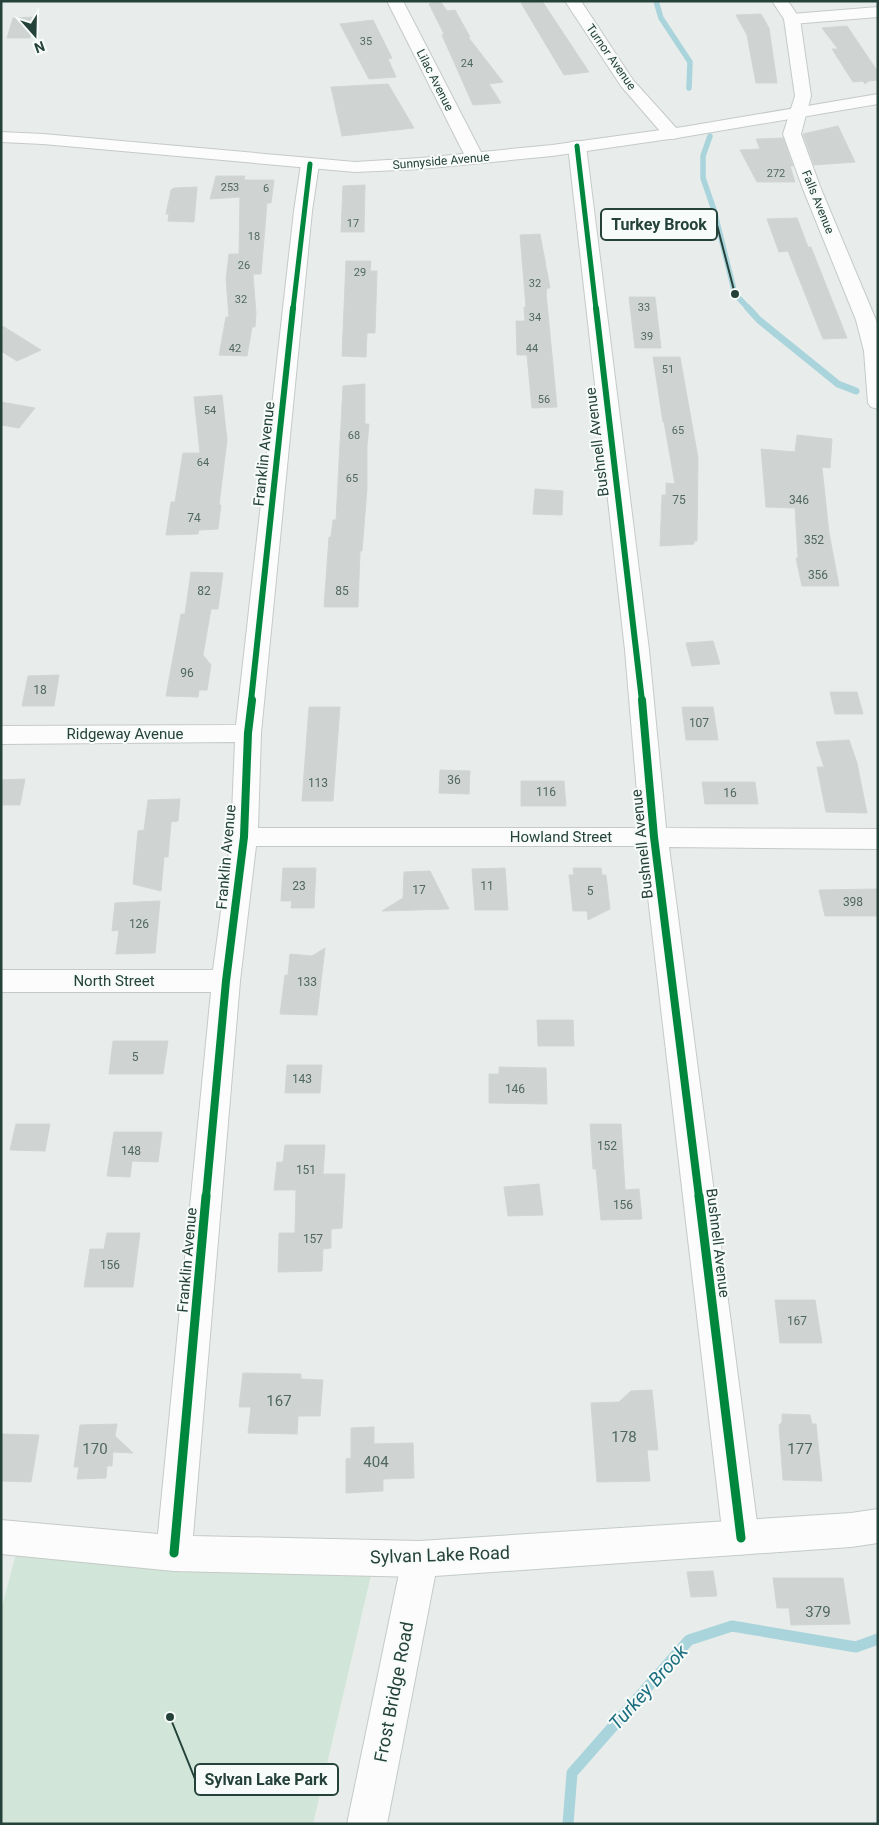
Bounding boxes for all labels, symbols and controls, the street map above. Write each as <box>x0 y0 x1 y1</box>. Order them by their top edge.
north arrow <box>10 10 60 60</box>
street label: Turnor Avenue <box>583 21 639 93</box>
house number: 35 <box>360 35 372 48</box>
text: N <box>32 38 47 56</box>
street label: Lilac Avenue <box>413 47 457 113</box>
house number: 24 <box>461 57 473 70</box>
street label: Sunnyside Avenue <box>392 150 490 172</box>
house number: 272 <box>767 167 785 180</box>
street label: Falls Avenue <box>799 168 837 236</box>
house number: 253 <box>221 181 239 194</box>
house number: 6 <box>263 182 269 195</box>
callout: Turkey Brook <box>601 209 717 240</box>
text: Turkey Brook <box>611 215 707 234</box>
house number: 17 <box>347 217 359 230</box>
house number: 18 <box>248 230 260 243</box>
house number: 26 <box>238 259 250 272</box>
house number: 29 <box>354 266 366 279</box>
house number: 32 <box>529 277 541 290</box>
house number: 32 <box>235 293 247 306</box>
house number: 33 <box>638 301 650 314</box>
house number: 34 <box>529 311 541 324</box>
house number: 39 <box>641 330 653 343</box>
house number: 42 <box>229 342 241 355</box>
house number: 44 <box>526 342 538 355</box>
house number: 51 <box>662 363 674 376</box>
street label: Bushnell Avenue <box>581 386 613 498</box>
house number: 56 <box>538 393 550 406</box>
street label: Franklin Avenue <box>250 401 278 507</box>
house number: 54 <box>204 404 216 417</box>
house number: 65 <box>672 424 684 437</box>
house number: 68 <box>348 429 360 442</box>
house number: 64 <box>197 456 209 469</box>
house number: 65 <box>346 472 358 485</box>
house number: 75 <box>672 493 686 507</box>
house number: 346 <box>789 493 809 507</box>
house number: 74 <box>187 511 201 525</box>
house number: 352 <box>804 533 824 547</box>
house number: 356 <box>808 568 828 582</box>
house number: 82 <box>197 584 211 598</box>
house number: 85 <box>335 584 349 598</box>
house number: 96 <box>180 666 194 680</box>
house number: 18 <box>33 683 47 697</box>
house number: 107 <box>689 716 709 730</box>
street label: Ridgeway Avenue <box>67 725 184 743</box>
house number: 36 <box>447 773 461 787</box>
house number: 113 <box>308 776 328 790</box>
house number: 116 <box>536 785 556 799</box>
house number: 16 <box>723 786 737 800</box>
street label: Bushnell Avenue <box>627 788 657 900</box>
street label: Franklin Avenue <box>212 804 240 910</box>
street label: Howland Street <box>510 828 612 846</box>
house number: 23 <box>292 879 306 893</box>
house number: 11 <box>480 879 494 893</box>
house number: 17 <box>412 883 426 897</box>
house number: 5 <box>587 884 594 898</box>
house number: 398 <box>843 895 863 909</box>
house number: 126 <box>129 917 149 931</box>
street label: North Street <box>73 972 155 990</box>
house number: 133 <box>297 975 317 989</box>
house number: 5 <box>132 1050 139 1064</box>
house number: 143 <box>292 1072 312 1086</box>
house number: 146 <box>505 1082 525 1096</box>
house number: 152 <box>597 1139 617 1153</box>
house number: 148 <box>121 1144 141 1158</box>
house number: 151 <box>296 1163 316 1177</box>
street label: Bushnell Avenue <box>702 1187 734 1299</box>
house number: 156 <box>613 1198 633 1212</box>
street label: Franklin Avenue <box>173 1207 201 1313</box>
house number: 157 <box>303 1232 323 1246</box>
house number: 156 <box>100 1258 120 1272</box>
house number: 167 <box>787 1314 807 1328</box>
house number: 167 <box>266 1392 292 1410</box>
house number: 178 <box>611 1428 637 1446</box>
house number: 170 <box>82 1440 108 1458</box>
house number: 177 <box>787 1440 813 1458</box>
house number: 404 <box>363 1453 389 1471</box>
street label: Sylvan Lake Road <box>370 1542 510 1567</box>
house number: 379 <box>805 1603 831 1621</box>
street label: Frost Bridge Road <box>370 1620 417 1764</box>
water label: Turkey Brook <box>604 1640 693 1735</box>
callout: Sylvan Lake Park <box>195 1764 338 1795</box>
text: Sylvan Lake Park <box>204 1770 328 1789</box>

